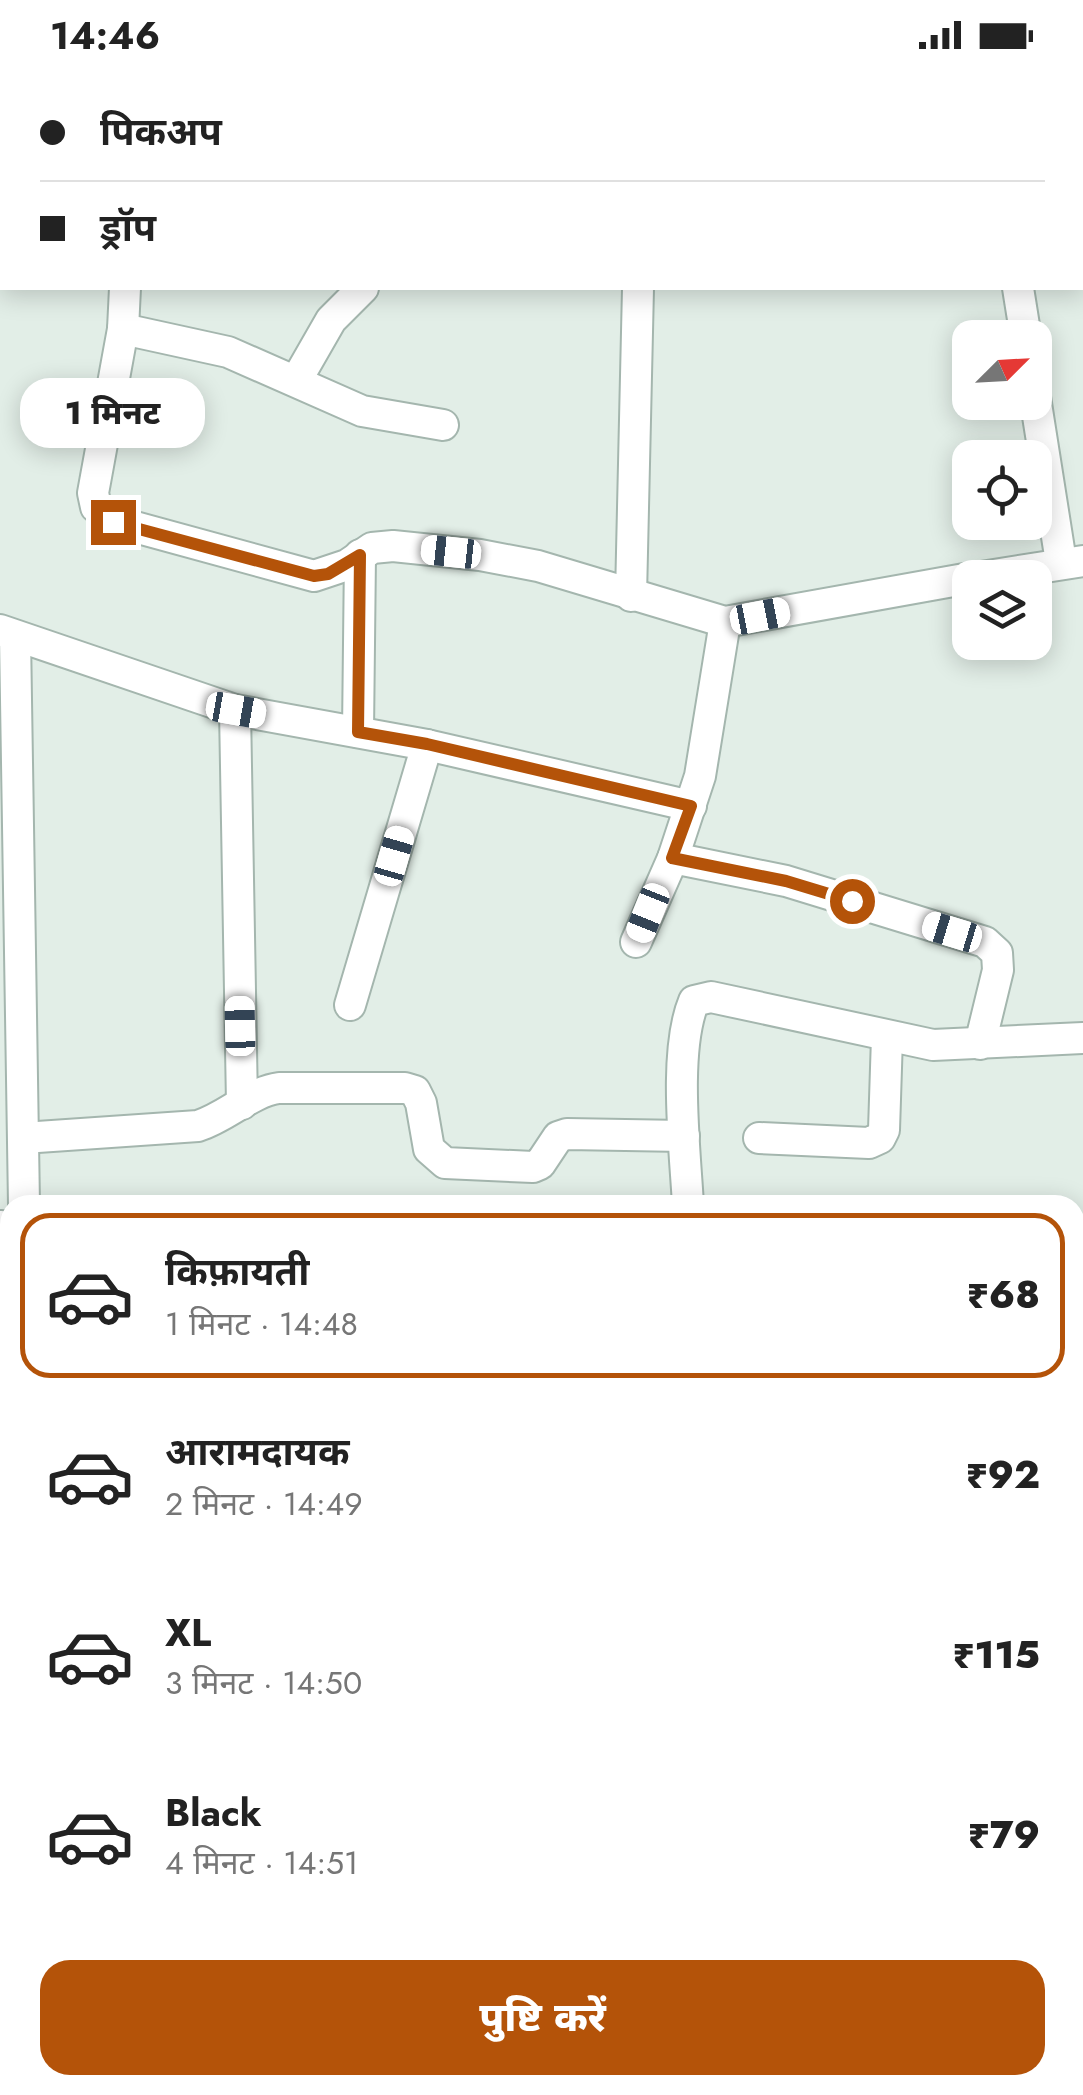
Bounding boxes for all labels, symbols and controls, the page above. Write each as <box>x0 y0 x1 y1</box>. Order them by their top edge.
text: 14:46 <box>50 8 160 63</box>
text: पिकअप <box>100 104 222 159</box>
text: ड्रॉप <box>100 200 156 255</box>
north arrow <box>952 320 1052 420</box>
map controls <box>952 320 1052 660</box>
callout: 1 मिनट <box>21 377 206 447</box>
text: 1 मिनट <box>65 390 160 436</box>
button: locate <box>952 440 1052 540</box>
route end <box>91 500 136 545</box>
car <box>420 534 482 570</box>
button: layers <box>952 560 1052 660</box>
car <box>728 596 792 636</box>
car <box>204 690 268 730</box>
car <box>371 823 417 889</box>
route start <box>830 879 875 924</box>
car <box>623 880 673 946</box>
car <box>919 909 985 955</box>
car <box>224 996 256 1056</box>
text: किफ़ायती <box>165 1244 309 1299</box>
icon: car <box>45 1251 135 1341</box>
text: ₹68 <box>967 1267 1040 1322</box>
text: 1 मिनट · 14:48 <box>165 1301 358 1347</box>
text: आरामदायक <box>165 1424 349 1479</box>
icon: car <box>45 1431 135 1521</box>
text: ₹92 <box>966 1447 1040 1502</box>
text: 2 मिनट · 14:49 <box>165 1481 363 1527</box>
text: XL <box>165 1605 211 1660</box>
icon: car <box>45 1611 135 1701</box>
text: ₹115 <box>953 1627 1040 1682</box>
text: 3 मिनट · 14:50 <box>165 1660 362 1706</box>
text: Black <box>165 1785 262 1840</box>
icon: car <box>45 1791 135 1881</box>
text: ₹79 <box>968 1807 1040 1862</box>
text: 4 मिनट · 14:51 <box>165 1840 358 1886</box>
button: पुष्टि करें <box>40 1960 1045 2075</box>

